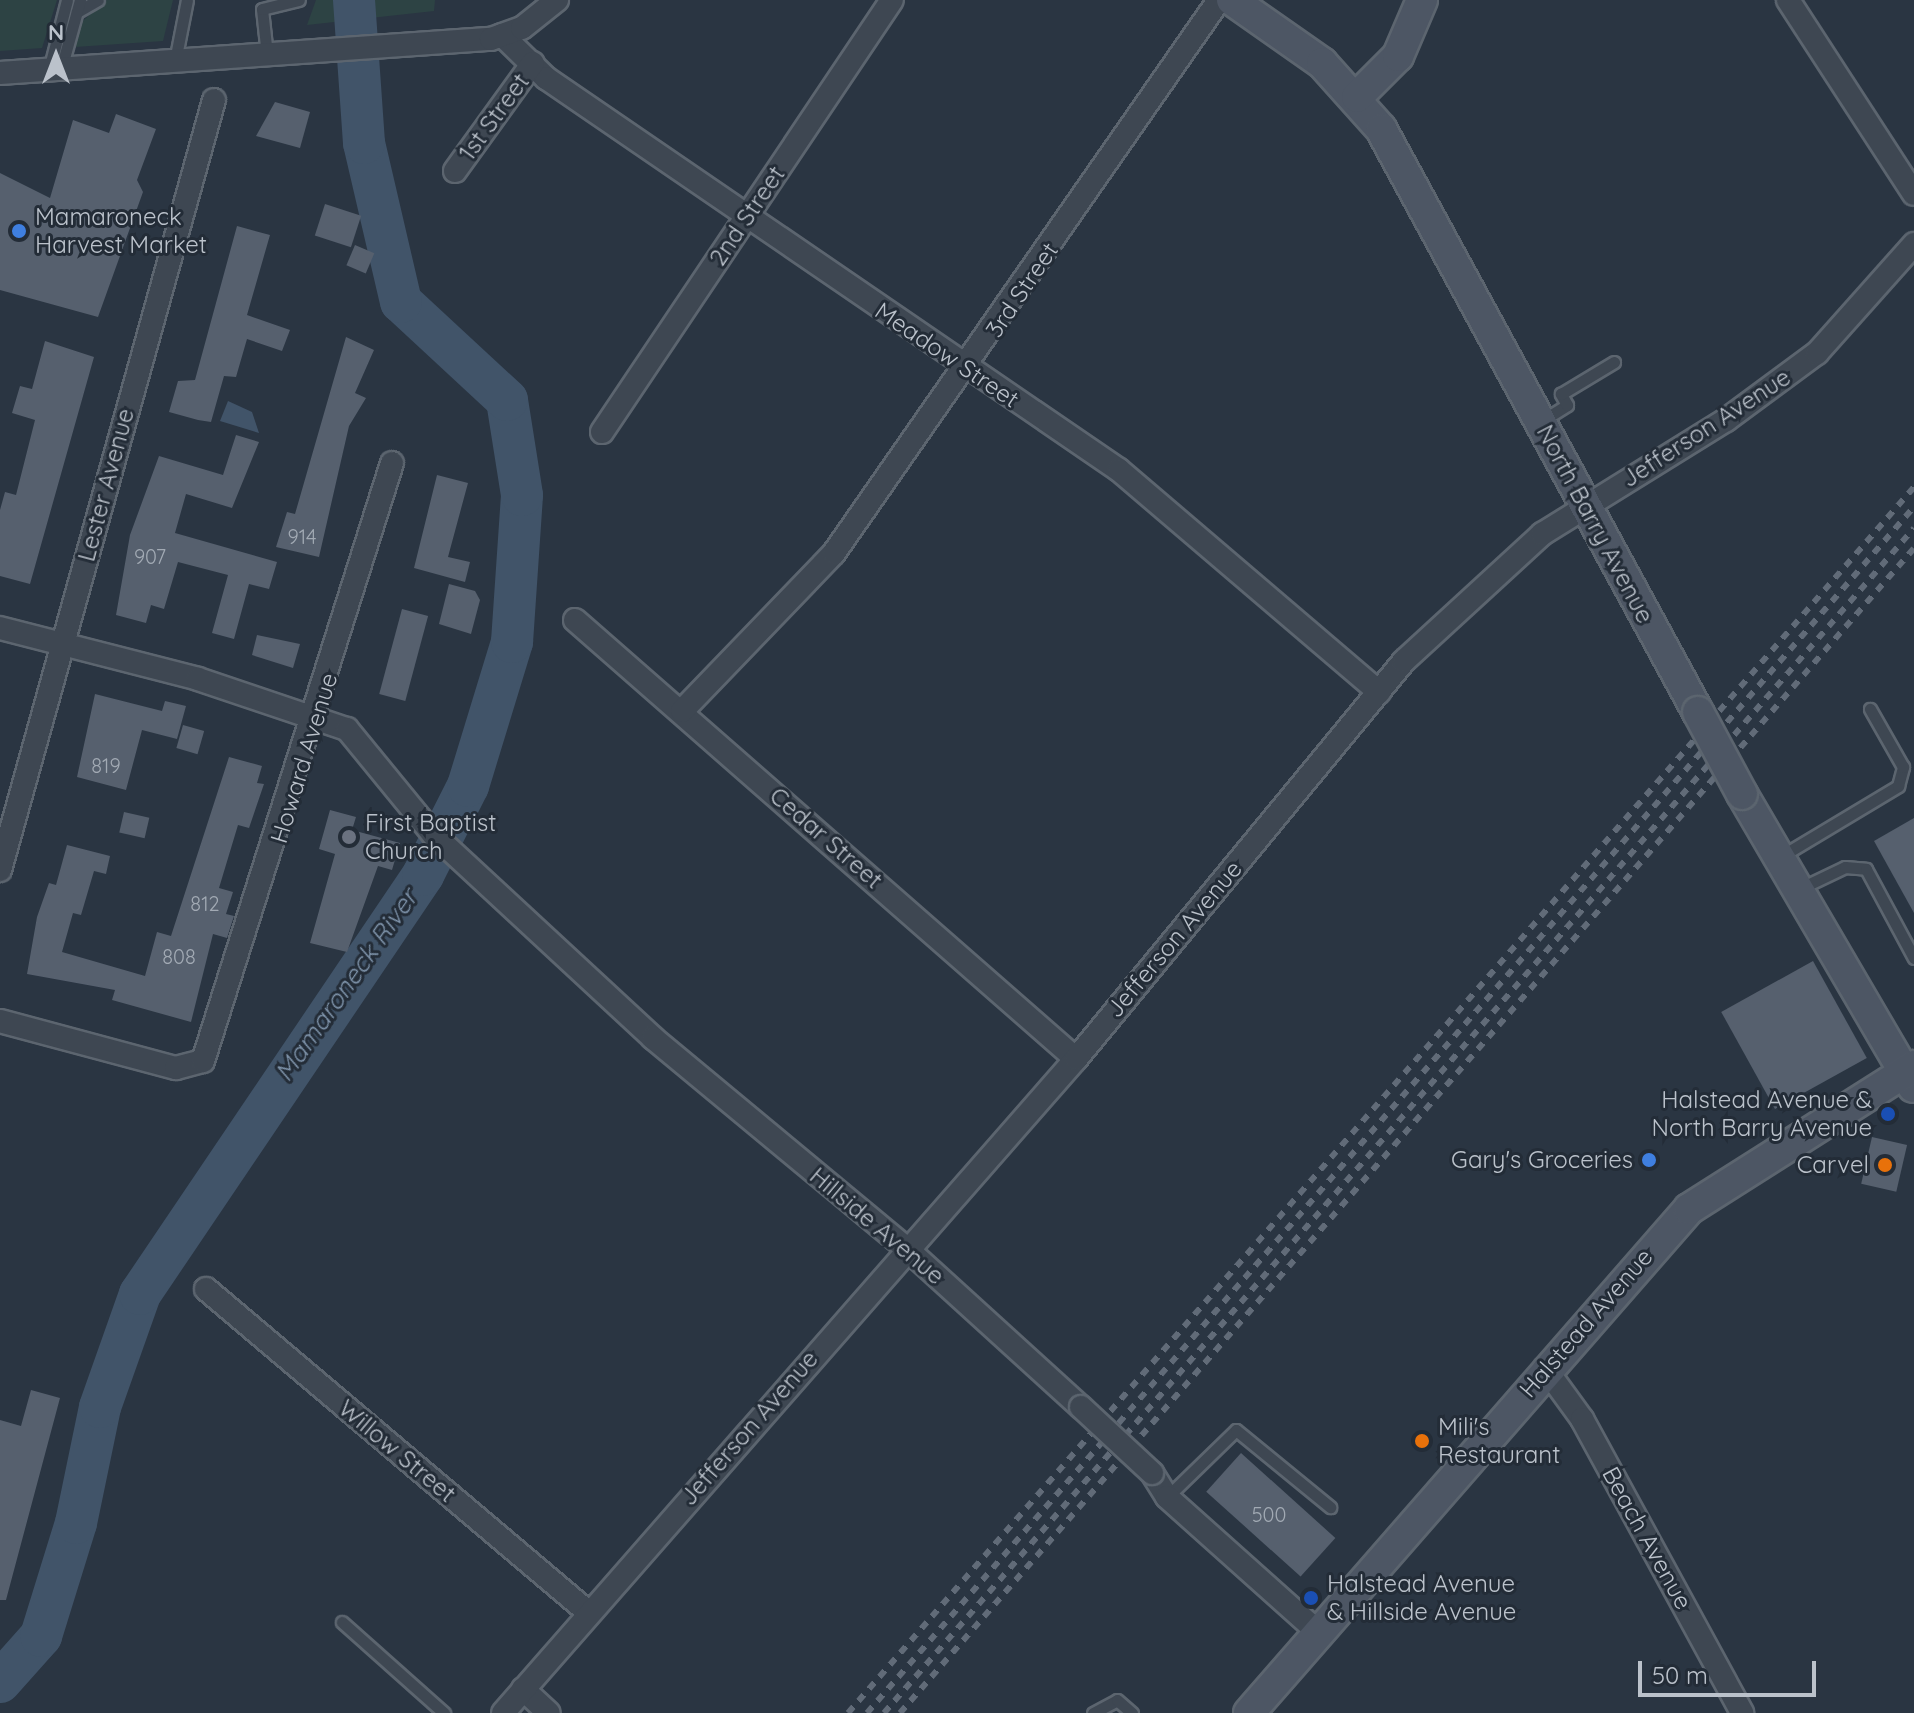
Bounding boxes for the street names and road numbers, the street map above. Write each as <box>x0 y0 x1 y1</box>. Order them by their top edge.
street label: 1st Street <box>453 68 535 166</box>
street label: 2nd Street <box>703 161 791 271</box>
street label: 3rd Street <box>980 237 1064 343</box>
street label: Meadow Street <box>870 296 1024 414</box>
street label: Jefferson Avenue <box>1616 363 1796 493</box>
street label: Lester Avenue <box>72 405 140 565</box>
street label: North Barry Avenue <box>1531 420 1659 628</box>
street label: Howard Avenue <box>264 669 344 847</box>
street label: Cedar Street <box>764 781 888 895</box>
street label: Jefferson Avenue <box>1100 855 1248 1023</box>
street label: Hillside Avenue <box>804 1161 950 1291</box>
street label: Halstead Avenue <box>1513 1243 1659 1403</box>
street label: Jefferson Avenue <box>674 1345 824 1511</box>
street label: Willow Street <box>333 1394 461 1508</box>
street label: Beach Avenue <box>1596 1462 1698 1614</box>

